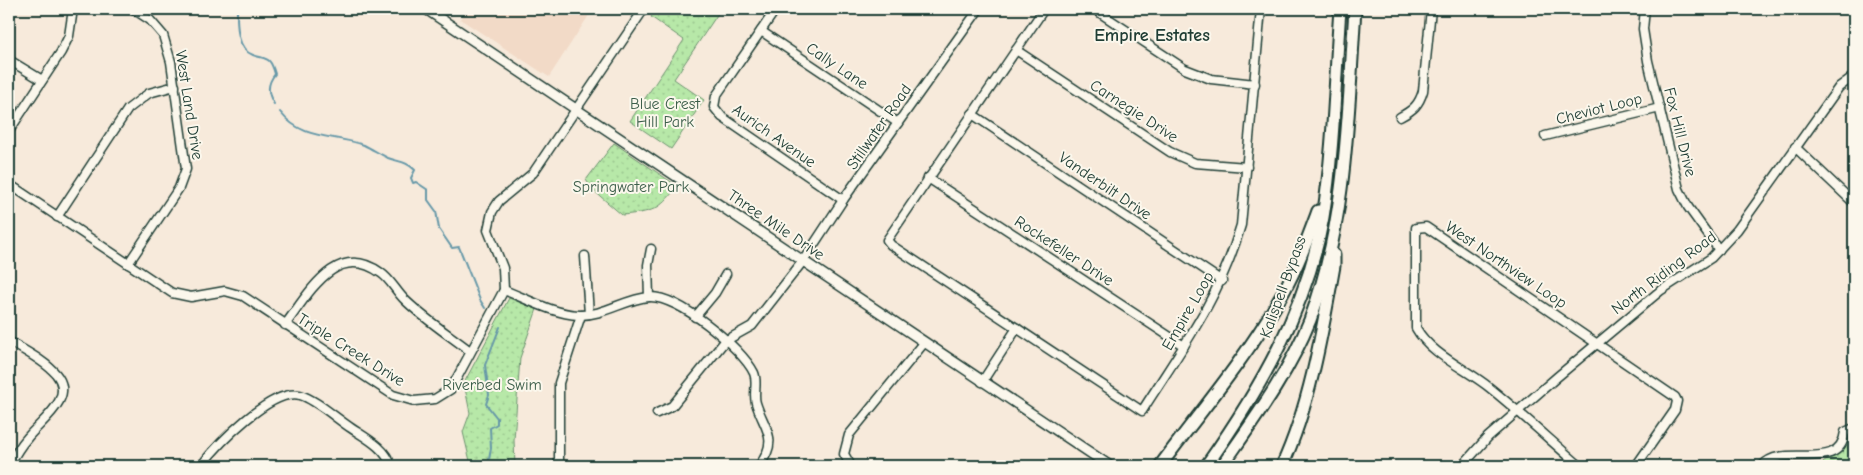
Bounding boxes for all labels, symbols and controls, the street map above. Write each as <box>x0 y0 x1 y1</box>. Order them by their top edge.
district label: Empire Estates <box>1094 25 1210 46</box>
street label: Cally Lane <box>803 39 871 93</box>
street label: West Land Drive <box>171 49 207 161</box>
street label: Carnegie Drive <box>1087 76 1181 146</box>
street label: Stillwater Road <box>843 81 915 173</box>
street label: Fox Hill Drive <box>1660 86 1700 178</box>
street label: Cheviot Loop <box>1554 90 1644 128</box>
park label: Blue Crest Hill Park <box>630 95 700 131</box>
street label: Aurich Avenue <box>729 101 819 171</box>
street label: Vanderbilt Drive <box>1055 148 1155 224</box>
park label: Springwater Park <box>573 178 690 196</box>
street label: Three Mile Drive <box>724 186 828 264</box>
street label: Rockefeller Drive <box>1011 212 1117 290</box>
street label: West Northview Loop <box>1442 218 1570 312</box>
street label: North Riding Road <box>1608 228 1720 318</box>
street label: Kalispell Bypass <box>1256 233 1310 340</box>
street label: Empire Loop <box>1158 269 1218 353</box>
street label: Triple Creek Drive <box>294 310 408 390</box>
park label: Riverbed Swim <box>442 376 542 394</box>

